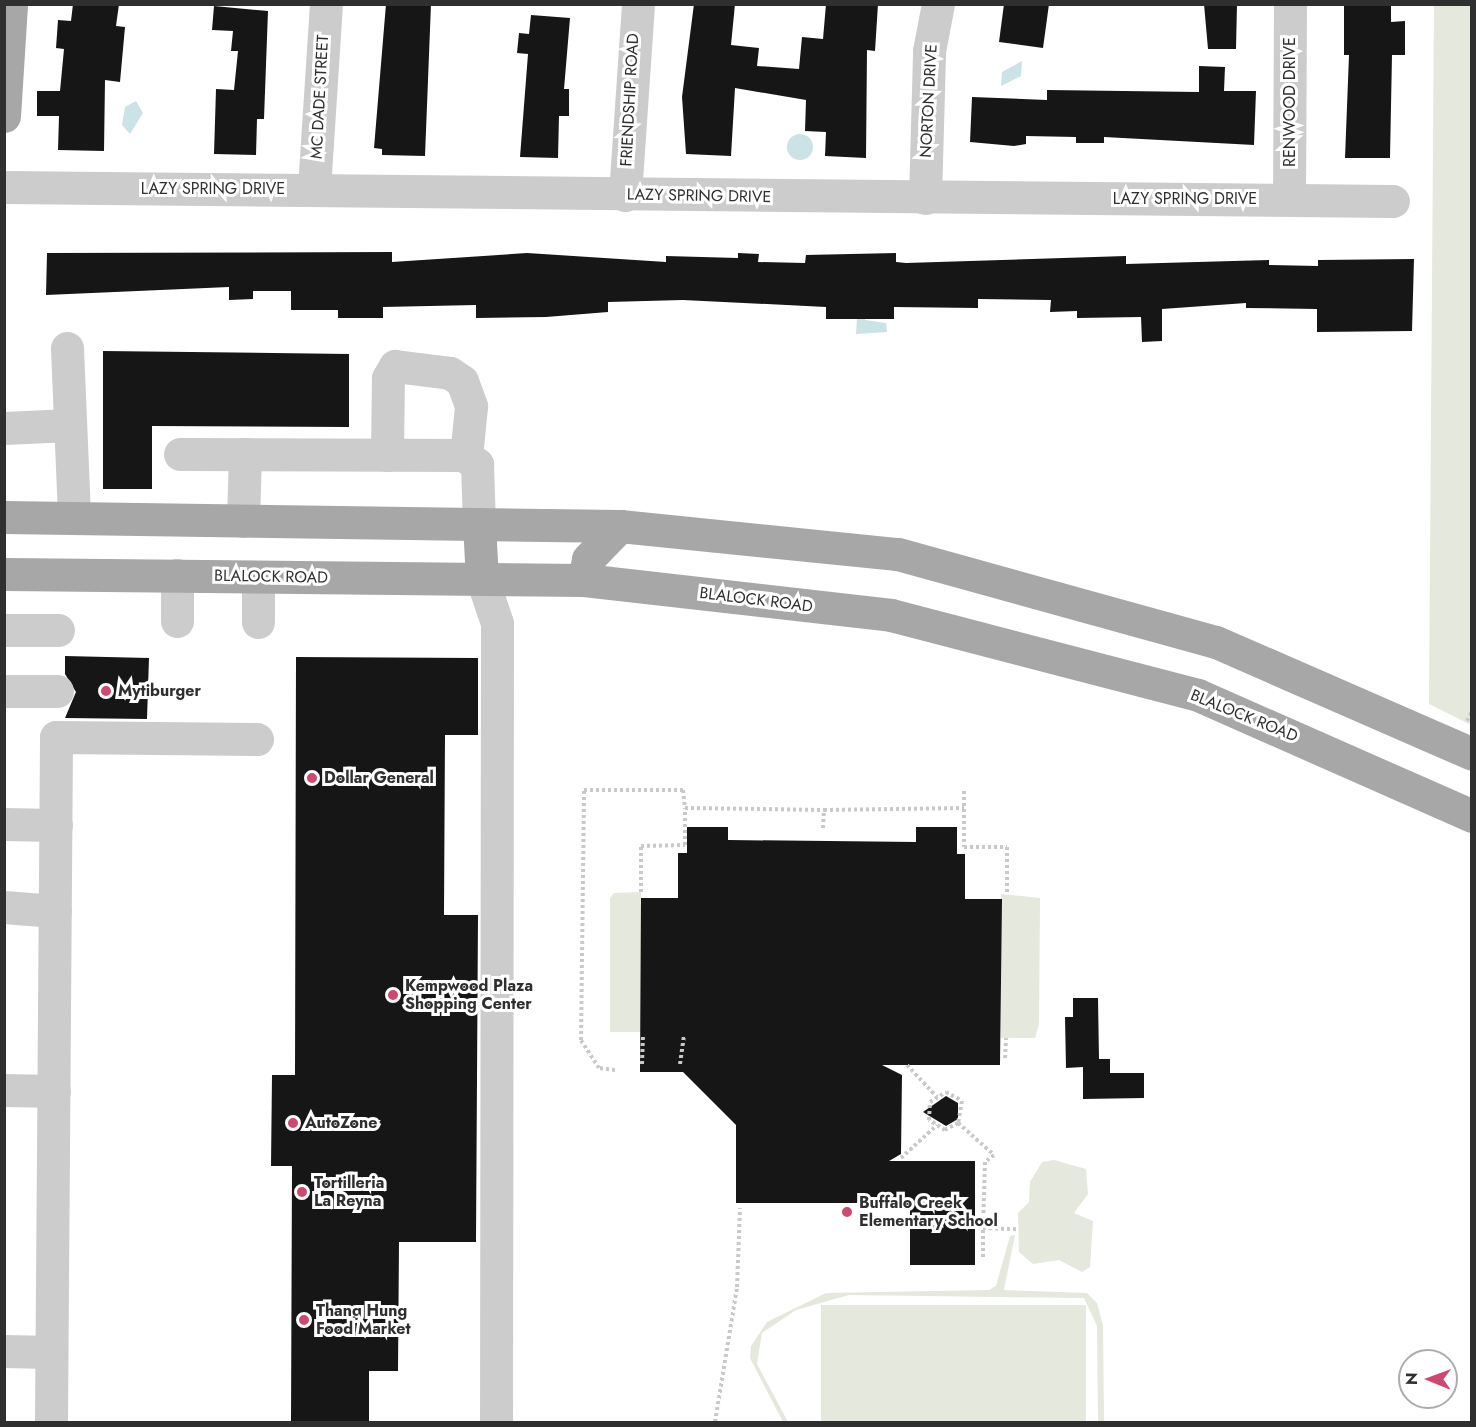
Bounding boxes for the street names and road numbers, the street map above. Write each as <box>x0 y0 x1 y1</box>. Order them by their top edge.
street label: FRIENDSHIP ROAD <box>617 33 643 167</box>
street label: MC DADE STREET <box>307 34 333 160</box>
street label: RENWOOD DRIVE <box>1280 37 1300 167</box>
street label: NORTON DRIVE <box>916 44 942 158</box>
street label: LAZY SPRING DRIVE <box>141 179 285 199</box>
street label: LAZY SPRING DRIVE <box>627 185 771 207</box>
street label: LAZY SPRING DRIVE <box>1113 189 1257 209</box>
street label: BLALOCK ROAD <box>214 566 328 588</box>
street label: BLALOCK ROAD <box>698 584 814 616</box>
street label: BLALOCK ROAD <box>1188 686 1300 746</box>

